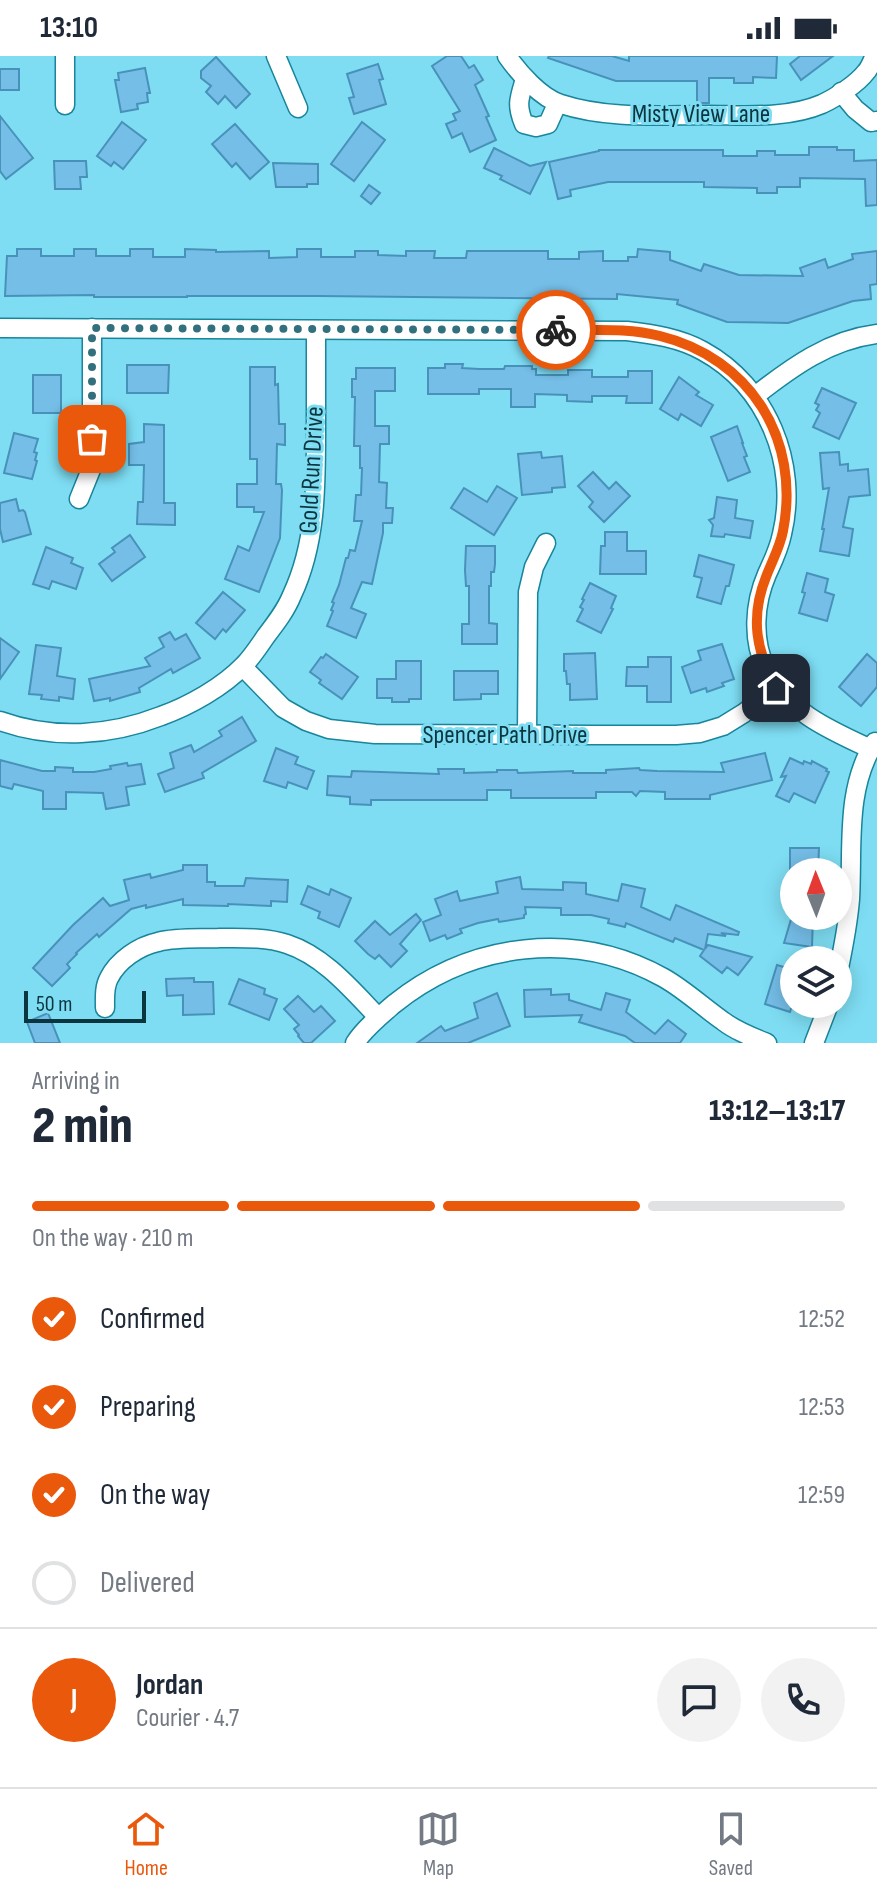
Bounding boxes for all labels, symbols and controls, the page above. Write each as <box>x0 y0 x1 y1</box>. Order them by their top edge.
text: 13:10 <box>40 10 98 46</box>
street label: Misty View Lane <box>632 99 770 130</box>
courier <box>516 290 596 370</box>
icon: bike <box>534 308 578 352</box>
pin <box>58 405 126 473</box>
street label: Gold Run Drive <box>293 406 331 534</box>
icon: bag <box>70 417 114 461</box>
pin <box>742 654 810 722</box>
icon: home <box>754 666 798 710</box>
street label: Spencer Path Drive <box>422 720 588 751</box>
north arrow <box>780 858 852 930</box>
map controls <box>780 858 852 1018</box>
button: layers <box>780 946 852 1018</box>
scale bar <box>24 987 146 1023</box>
text: 50 m <box>36 991 72 1018</box>
text: Arriving in <box>32 1066 120 1097</box>
text: 13:12–13:17 <box>709 1093 845 1129</box>
text: 2 min <box>32 1095 133 1158</box>
text: On the way · 210 m <box>32 1223 193 1254</box>
icon: check <box>32 1297 76 1341</box>
text: Confirmed <box>100 1301 205 1337</box>
text: 12:52 <box>799 1304 845 1335</box>
icon: check <box>32 1385 76 1429</box>
text: Preparing <box>100 1389 196 1425</box>
text: 12:53 <box>799 1392 845 1423</box>
icon: check <box>32 1473 76 1517</box>
text: On the way <box>100 1477 210 1513</box>
text: 12:59 <box>798 1480 845 1511</box>
text: Delivered <box>100 1565 195 1601</box>
button: chat <box>657 1658 741 1742</box>
button: phone <box>761 1658 845 1742</box>
text: Jordan <box>136 1667 203 1703</box>
text: J <box>71 1682 77 1718</box>
text: Courier · 4.7 <box>136 1703 239 1734</box>
tab: Home <box>124 1807 168 1882</box>
tab: Map <box>416 1807 460 1882</box>
tab: Saved <box>709 1807 753 1882</box>

